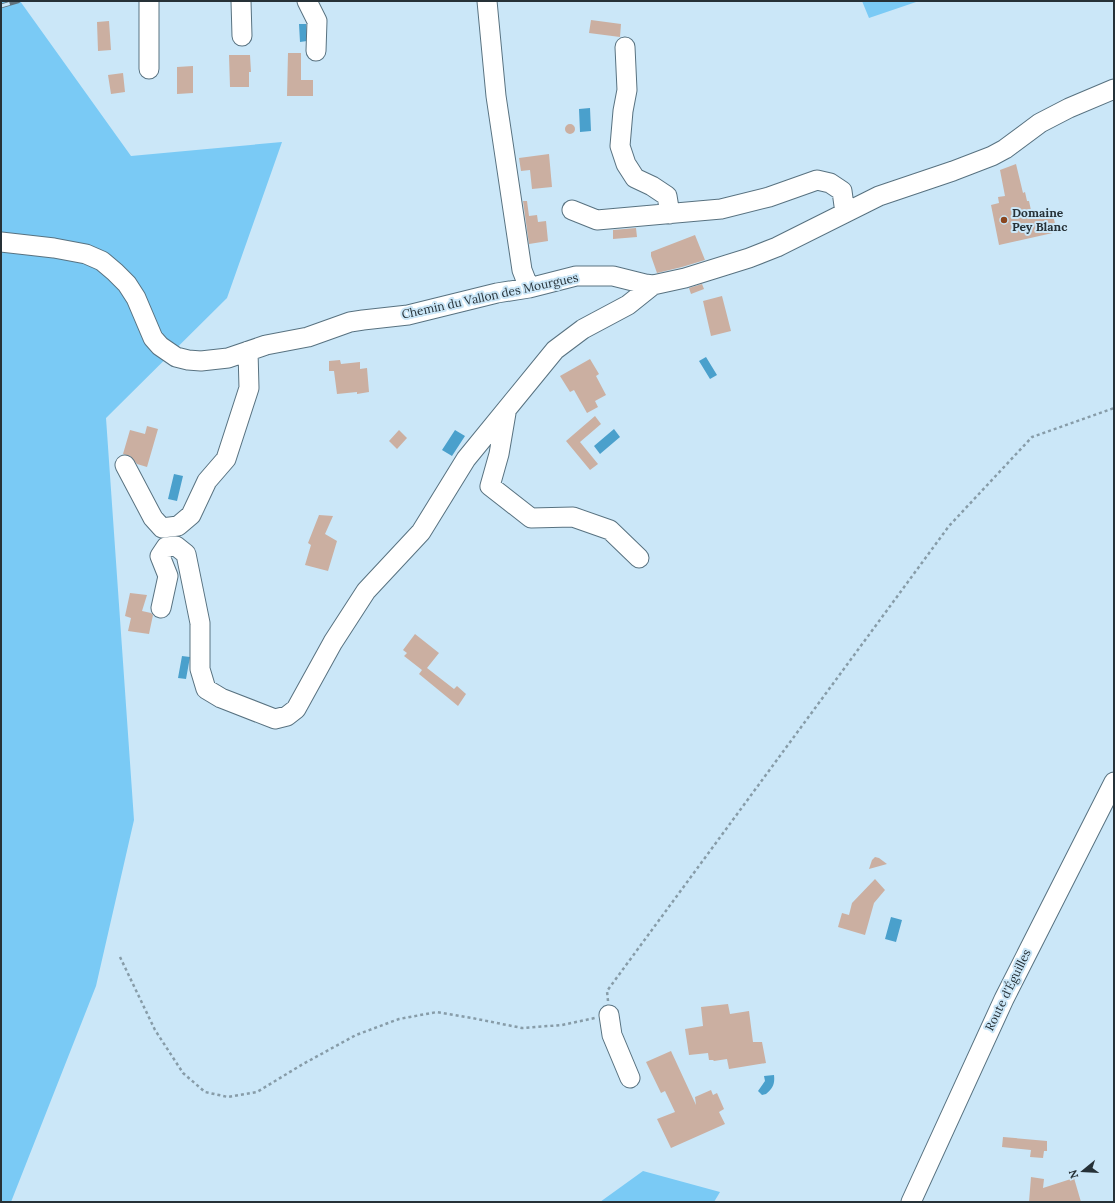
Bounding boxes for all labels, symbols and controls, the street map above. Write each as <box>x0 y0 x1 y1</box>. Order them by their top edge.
place label: Domaine Pey Blanc <box>1012 205 1068 234</box>
marker: Domaine Pey Blanc <box>999 215 1009 225</box>
street label: Chemin du Vallon des Mourgues <box>400 269 580 322</box>
street label: Route d'Éguilles <box>981 946 1034 1033</box>
north arrow <box>1063 1151 1103 1191</box>
text: N <box>1065 1167 1081 1180</box>

